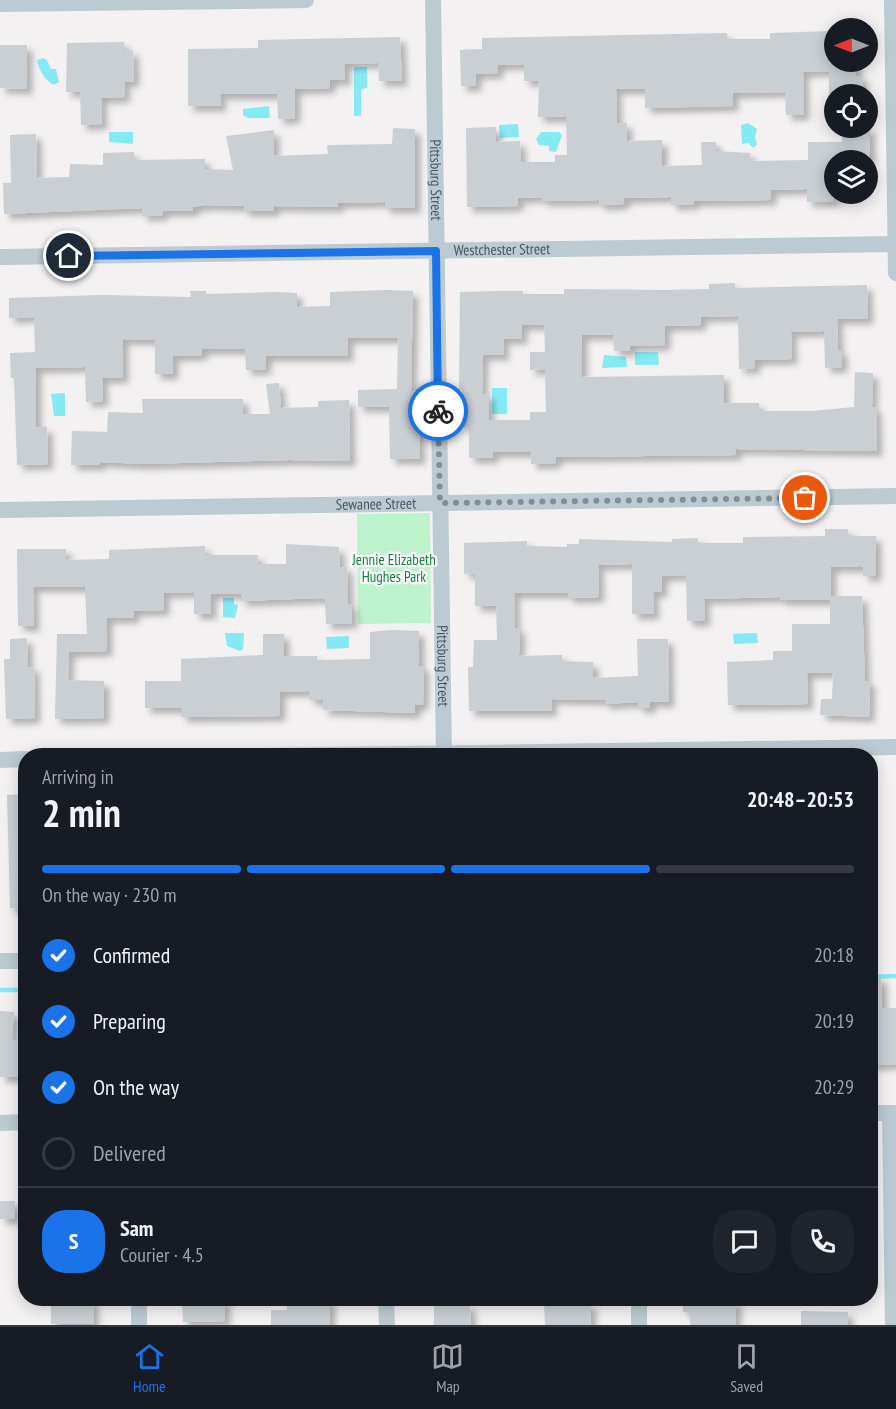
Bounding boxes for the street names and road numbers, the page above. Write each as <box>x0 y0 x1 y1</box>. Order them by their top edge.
street label: Pittsburg Street <box>426 139 446 221</box>
street label: Westchester Street <box>453 239 550 259</box>
street label: Sewanee Street <box>336 493 416 514</box>
street label: Pittsburg Street <box>433 625 453 707</box>

